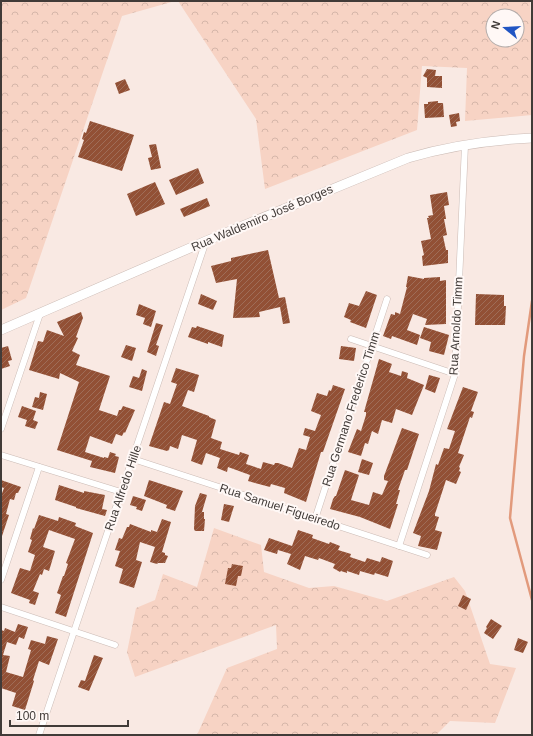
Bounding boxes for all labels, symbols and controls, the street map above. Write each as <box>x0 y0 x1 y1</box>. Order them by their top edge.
north arrow <box>485 8 525 48</box>
text: N <box>489 19 502 31</box>
street label: Rua Waldemiro José Borges <box>189 182 335 254</box>
street label: Rua Arnoldo Timm <box>446 276 466 376</box>
street label: Rua Germano Frederico Timm <box>319 330 383 488</box>
street label: Rua Alfredo Hille <box>102 443 144 533</box>
street label: Rua Samuel Figueiredo <box>218 481 342 533</box>
scale bar <box>10 702 128 728</box>
text: 100 m <box>16 709 49 723</box>

